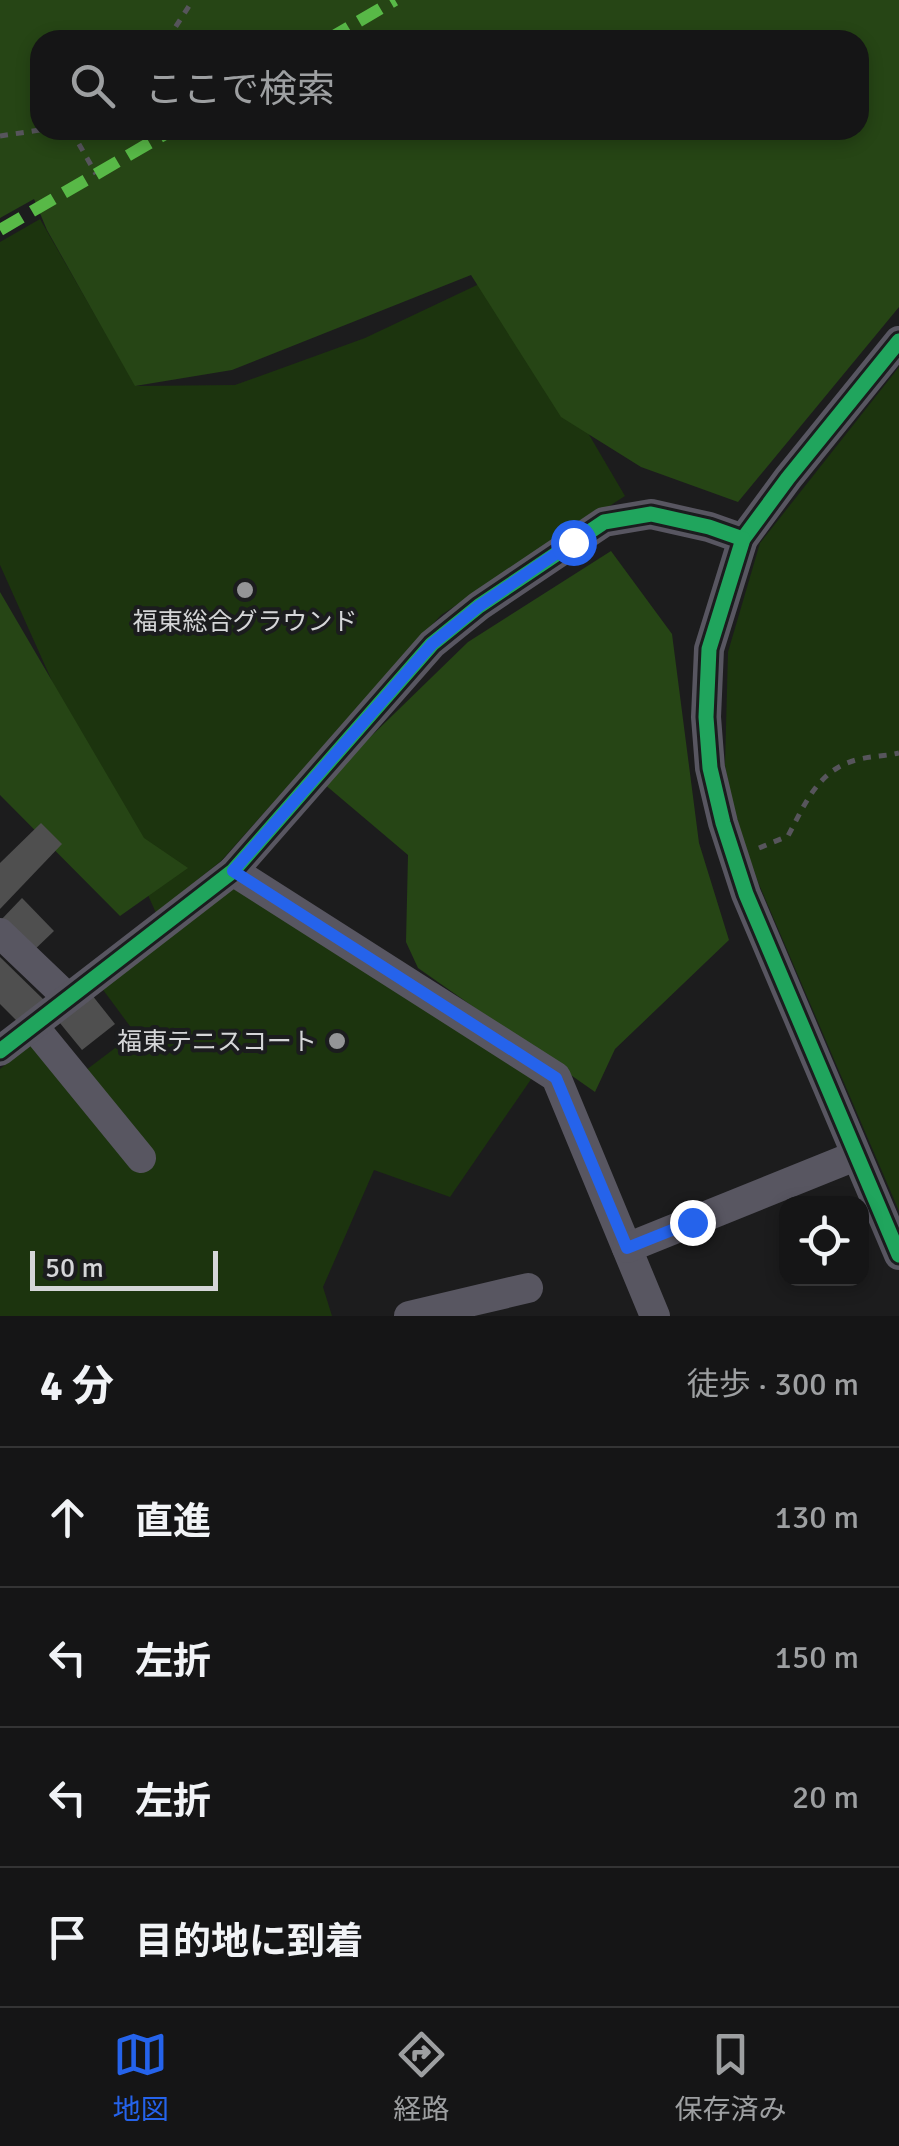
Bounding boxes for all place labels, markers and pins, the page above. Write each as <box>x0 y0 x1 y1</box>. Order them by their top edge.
marker: 福東総合グラウンド <box>234 579 256 601</box>
place label: 福東総合グラウンド <box>132 606 358 637</box>
place label: 福東テニスコート <box>117 1026 317 1057</box>
marker: 福東テニスコート <box>326 1030 348 1052</box>

